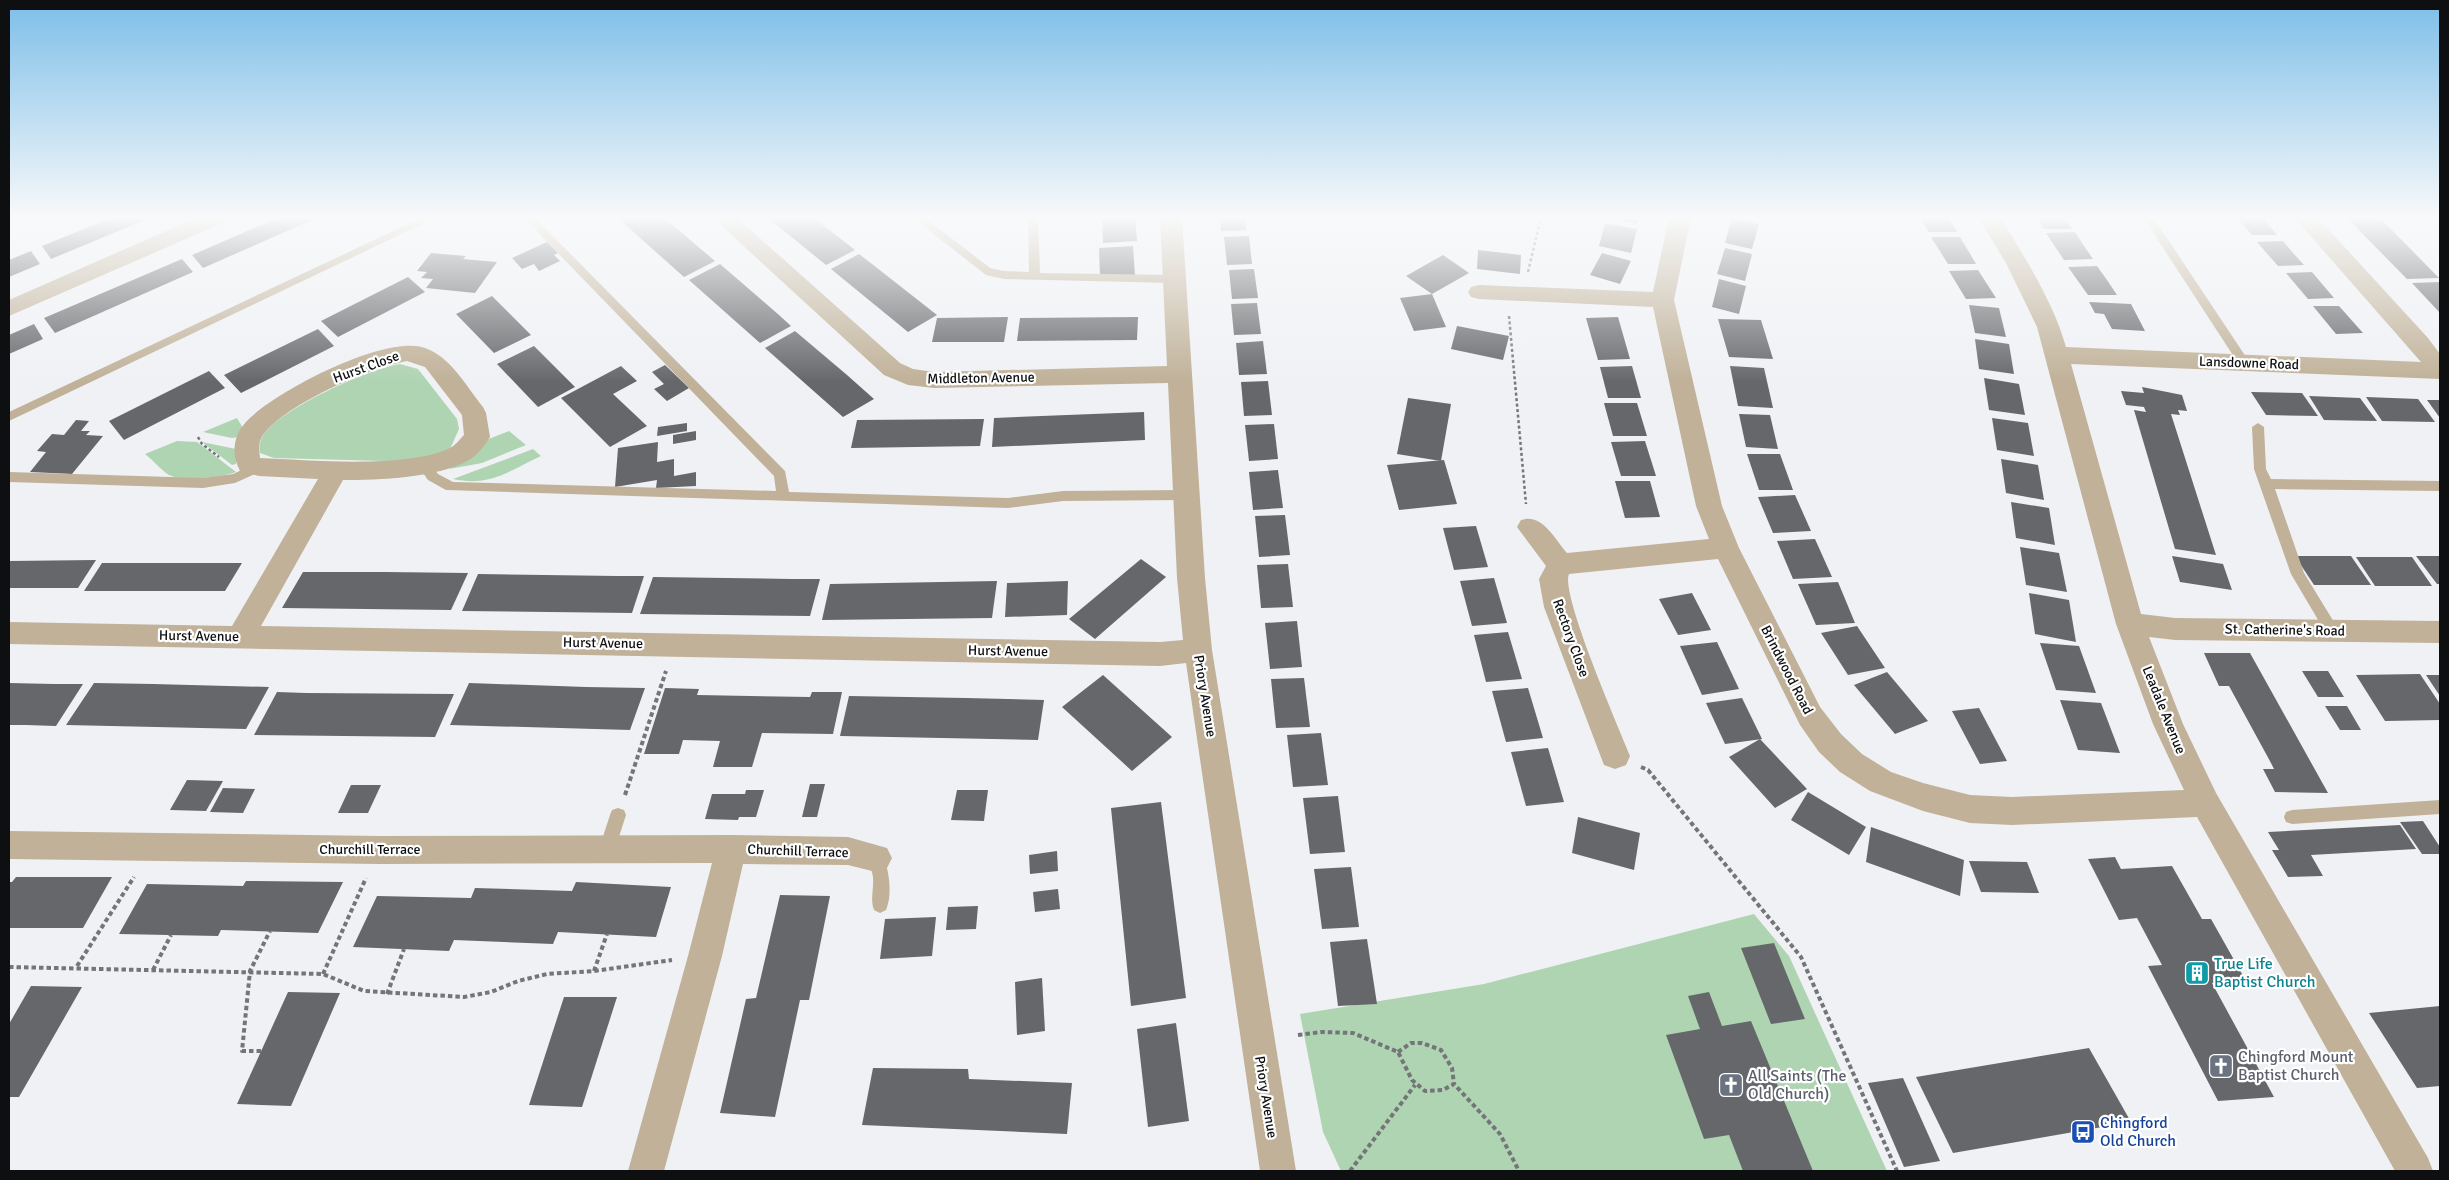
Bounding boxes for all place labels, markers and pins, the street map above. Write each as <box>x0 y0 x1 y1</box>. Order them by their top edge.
place label: True Life Baptist Church <box>2214 954 2315 992</box>
building icon: True Life Baptist Church <box>2184 960 2210 986</box>
place label: Chingford Mount Baptist Church <box>2238 1047 2354 1085</box>
church icon: Chingford Mount Baptist Church <box>2208 1053 2234 1079</box>
place label: All Saints (The Old Church) <box>1748 1066 1846 1104</box>
church icon: All Saints (The Old Church) <box>1718 1072 1744 1098</box>
place label: Chingford Old Church <box>2100 1113 2176 1151</box>
bus stop icon: Chingford Old Church <box>2070 1119 2096 1145</box>

